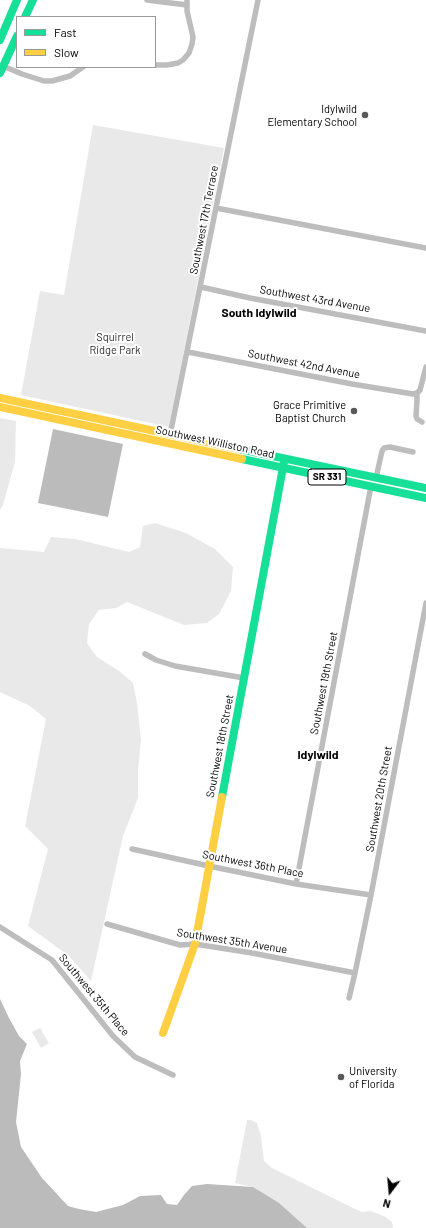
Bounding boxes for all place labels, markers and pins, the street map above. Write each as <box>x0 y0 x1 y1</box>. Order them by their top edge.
place label: Idylwild Elementary School <box>267 102 357 128</box>
marker: Idylwild Elementary School <box>360 110 370 120</box>
place label: Grace Primitive Baptist Church <box>273 398 346 424</box>
marker: Grace Primitive Baptist Church <box>349 406 359 416</box>
place label: University of Florida <box>349 1064 397 1090</box>
marker: University of Florida <box>336 1072 346 1082</box>

